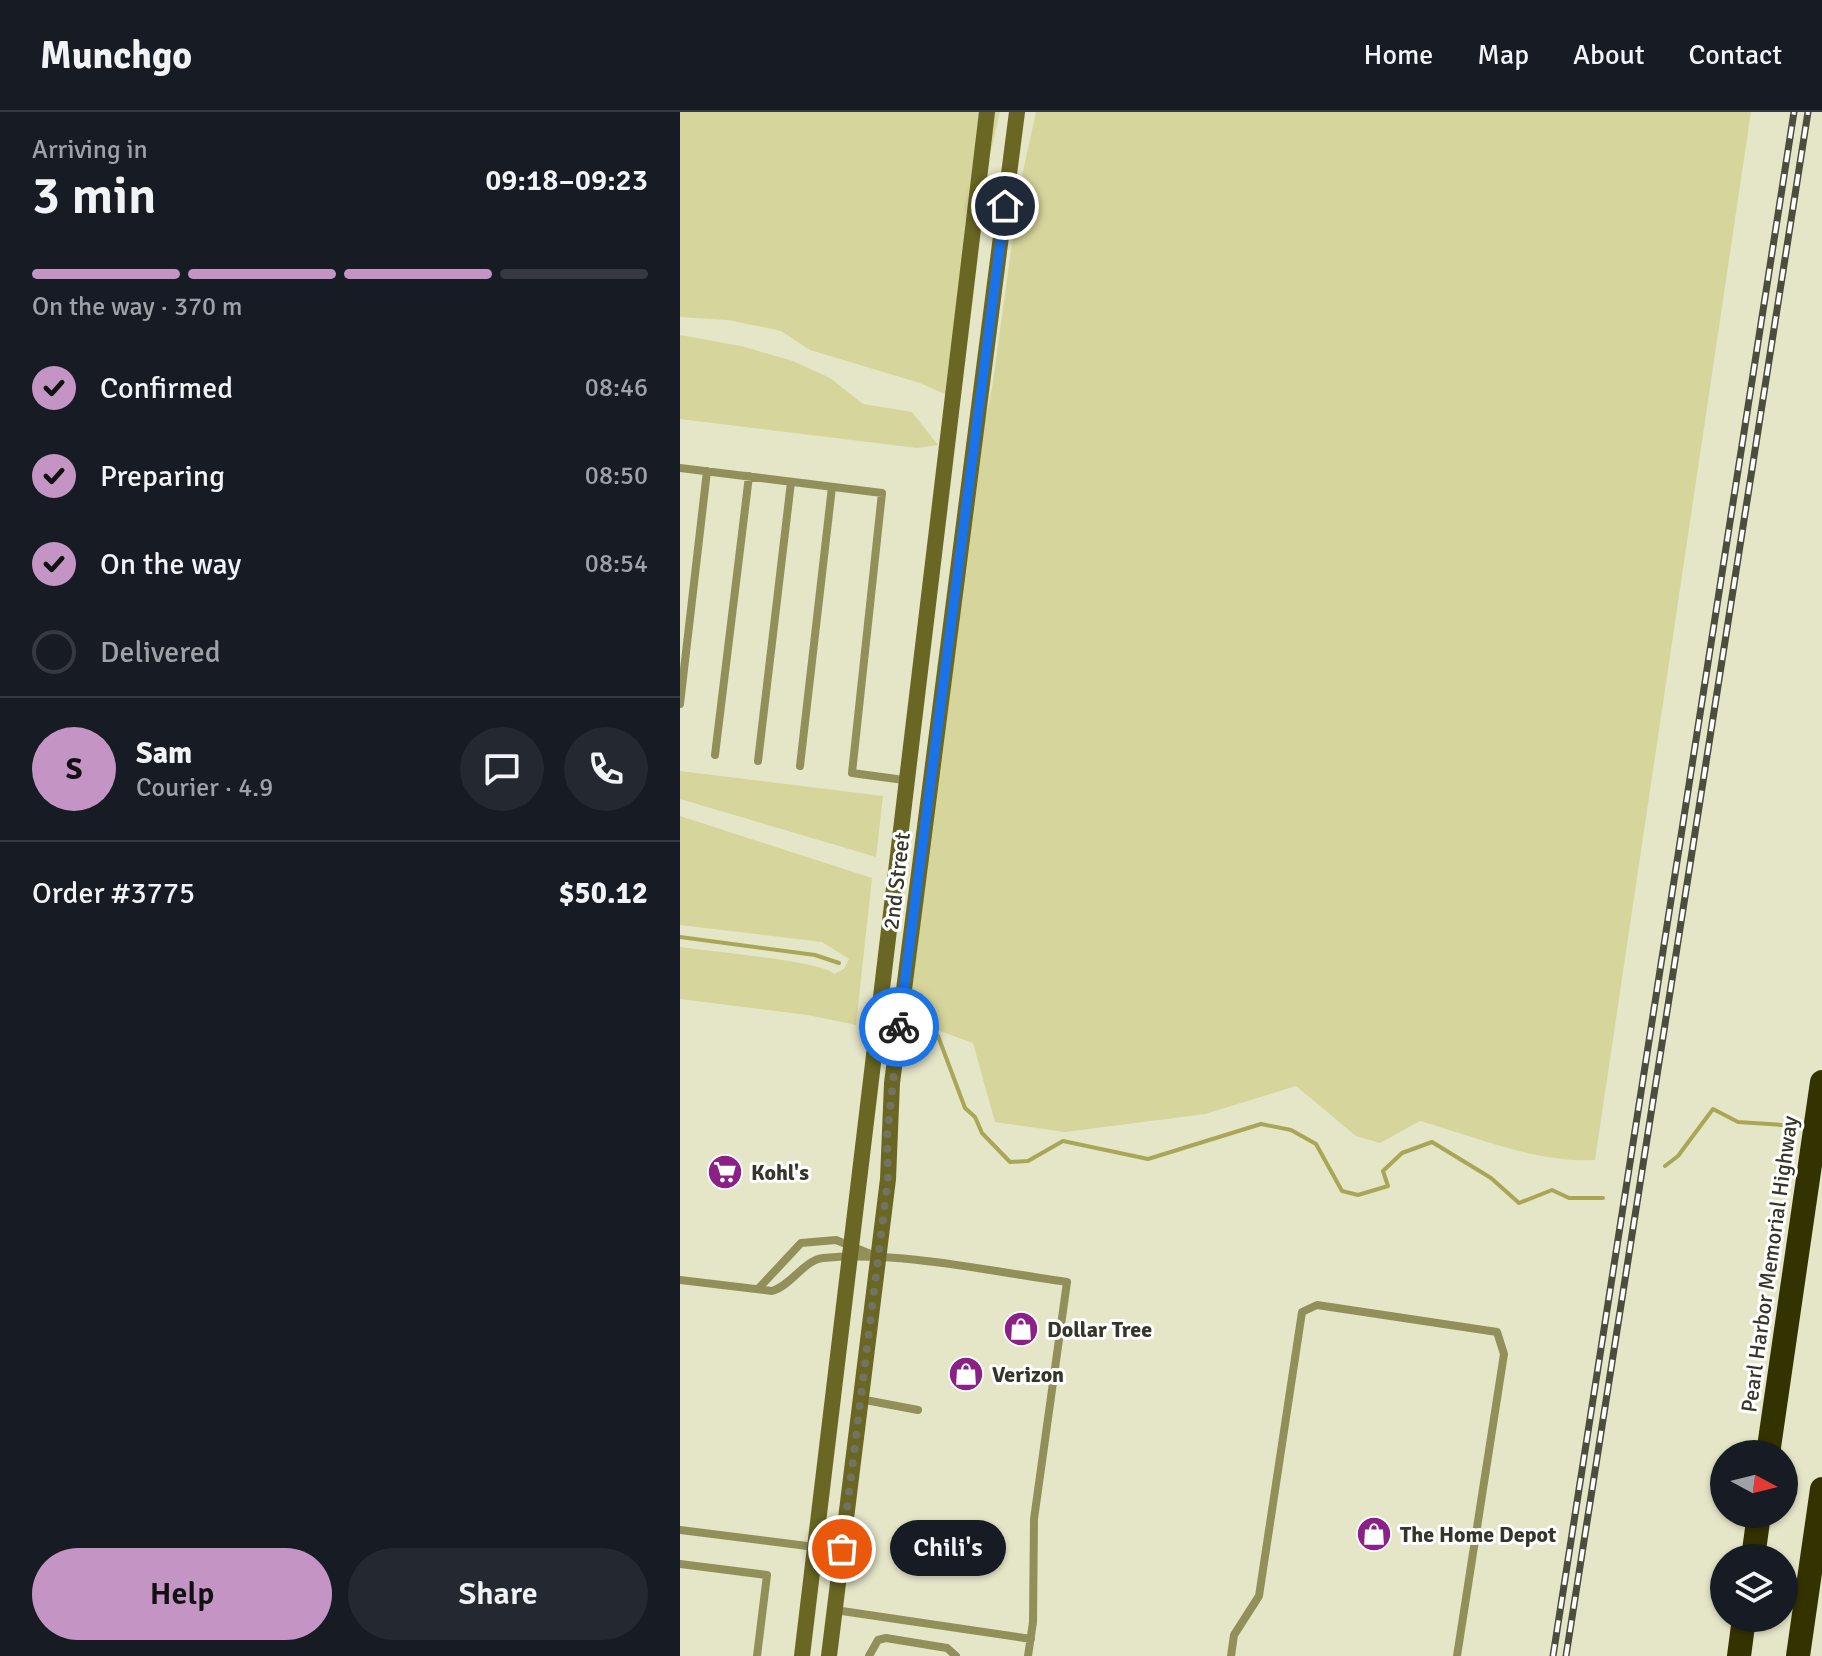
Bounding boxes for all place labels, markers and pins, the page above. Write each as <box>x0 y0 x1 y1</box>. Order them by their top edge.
pin <box>971 172 1039 240</box>
supermarket icon: Kohl's <box>706 1153 744 1191</box>
place label: Kohl's <box>751 1159 809 1186</box>
shop icon: Dollar Tree <box>1002 1310 1040 1348</box>
place label: Dollar Tree <box>1047 1316 1152 1343</box>
shop icon: Verizon <box>947 1355 985 1393</box>
place label: Verizon <box>992 1361 1064 1388</box>
pin <box>808 1515 876 1583</box>
shop icon: The Home Depot <box>1355 1515 1393 1553</box>
callout: Chili's <box>890 1521 1006 1577</box>
place label: The Home Depot <box>1400 1521 1556 1548</box>

